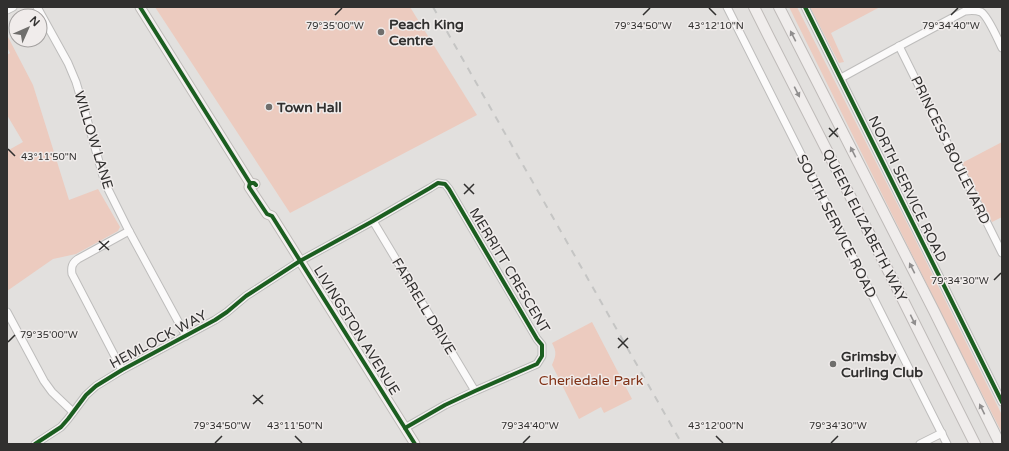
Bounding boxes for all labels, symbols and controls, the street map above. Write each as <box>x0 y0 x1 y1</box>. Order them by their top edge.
north arrow <box>8 8 48 48</box>
text: N <box>27 14 42 29</box>
place label: Peach King Centre <box>389 16 464 49</box>
text: 79°35'00"W <box>306 20 364 32</box>
text: 79°34'50"W <box>614 20 672 32</box>
text: 43°12'10"N <box>688 20 744 32</box>
text: 79°34'40"W <box>922 20 980 32</box>
marker: Peach King Centre <box>376 27 386 37</box>
one-way arrow <box>790 30 797 42</box>
street label: PRINCESS BOULEVARD <box>907 73 994 227</box>
one-way arrow <box>794 86 800 98</box>
street label: WILLOW LANE <box>71 89 117 191</box>
place label: Town Hall <box>276 99 342 116</box>
marker: Town Hall <box>264 102 274 112</box>
street label: NORTH SERVICE ROAD <box>865 113 950 265</box>
street label: QUEEN ELIZABETH WAY <box>819 146 911 304</box>
one-way arrow <box>849 146 856 158</box>
text: 43°11'50"N <box>21 151 77 163</box>
street label: SOUTH SERVICE ROAD <box>793 152 880 301</box>
street label: MERRITT CRESCENT <box>466 205 554 336</box>
street label: FARRELL DRIVE <box>388 255 459 358</box>
street label: LIVINGSTON AVENUE <box>310 262 403 398</box>
one-way arrow <box>909 262 915 273</box>
text: 79°34'30"W <box>931 275 989 287</box>
street label: HEMLOCK WAY <box>107 307 210 372</box>
one-way arrow <box>910 314 916 326</box>
text: 79°35'00"W <box>20 329 78 341</box>
place label: Grimsby Curling Club <box>841 348 923 381</box>
marker: Grimsby Curling Club <box>828 359 838 369</box>
park label: Cheriedale Park <box>539 372 644 389</box>
one-way arrow <box>979 403 985 415</box>
text: 79°34'50"W <box>193 420 251 432</box>
text: 43°11'50"N <box>267 420 323 432</box>
text: 79°34'40"W <box>501 420 559 432</box>
text: 43°12'00"N <box>688 420 744 432</box>
text: 79°34'30"W <box>809 420 867 432</box>

